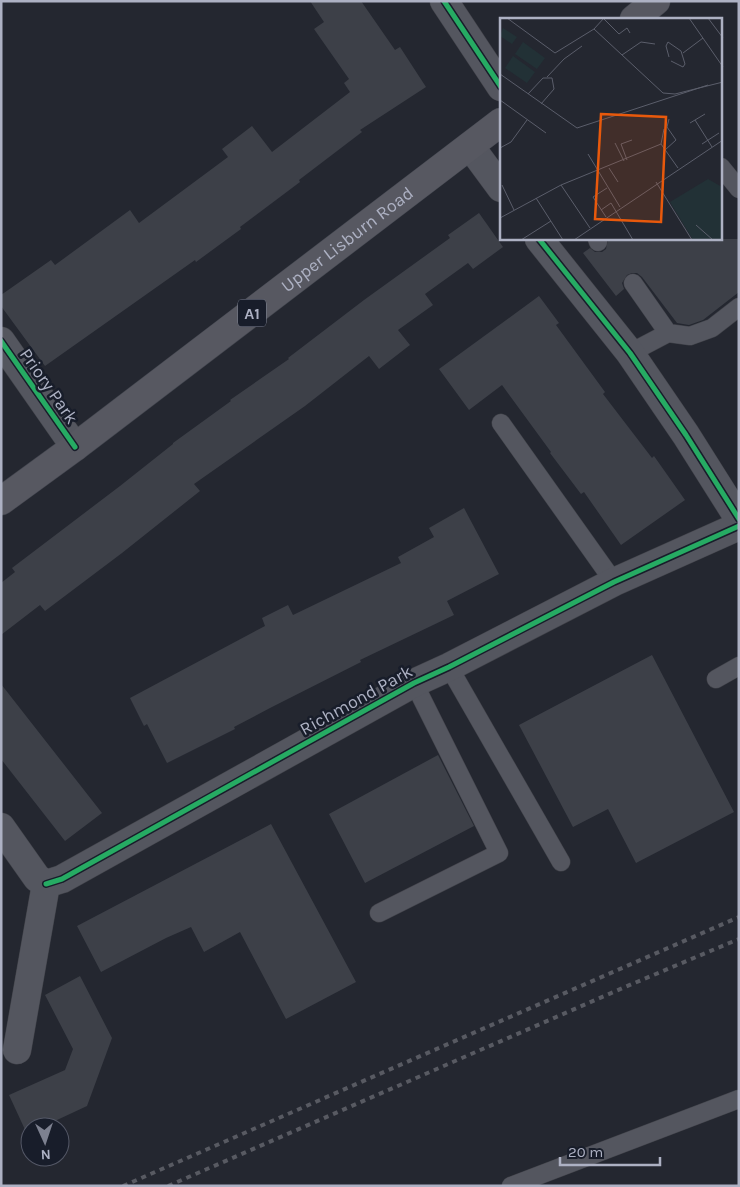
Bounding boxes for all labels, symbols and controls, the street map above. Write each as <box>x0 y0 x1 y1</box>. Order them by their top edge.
inset map <box>500 18 722 240</box>
street label: Upper Lisburn Road <box>277 182 418 297</box>
road number: A1 <box>238 300 266 326</box>
street label: Priory Park <box>15 344 83 428</box>
street label: Richmond Park <box>296 660 416 740</box>
north arrow <box>20 1117 70 1167</box>
scale bar <box>560 1134 660 1166</box>
text: 20 m <box>568 1143 603 1161</box>
text: N <box>40 1146 51 1163</box>

